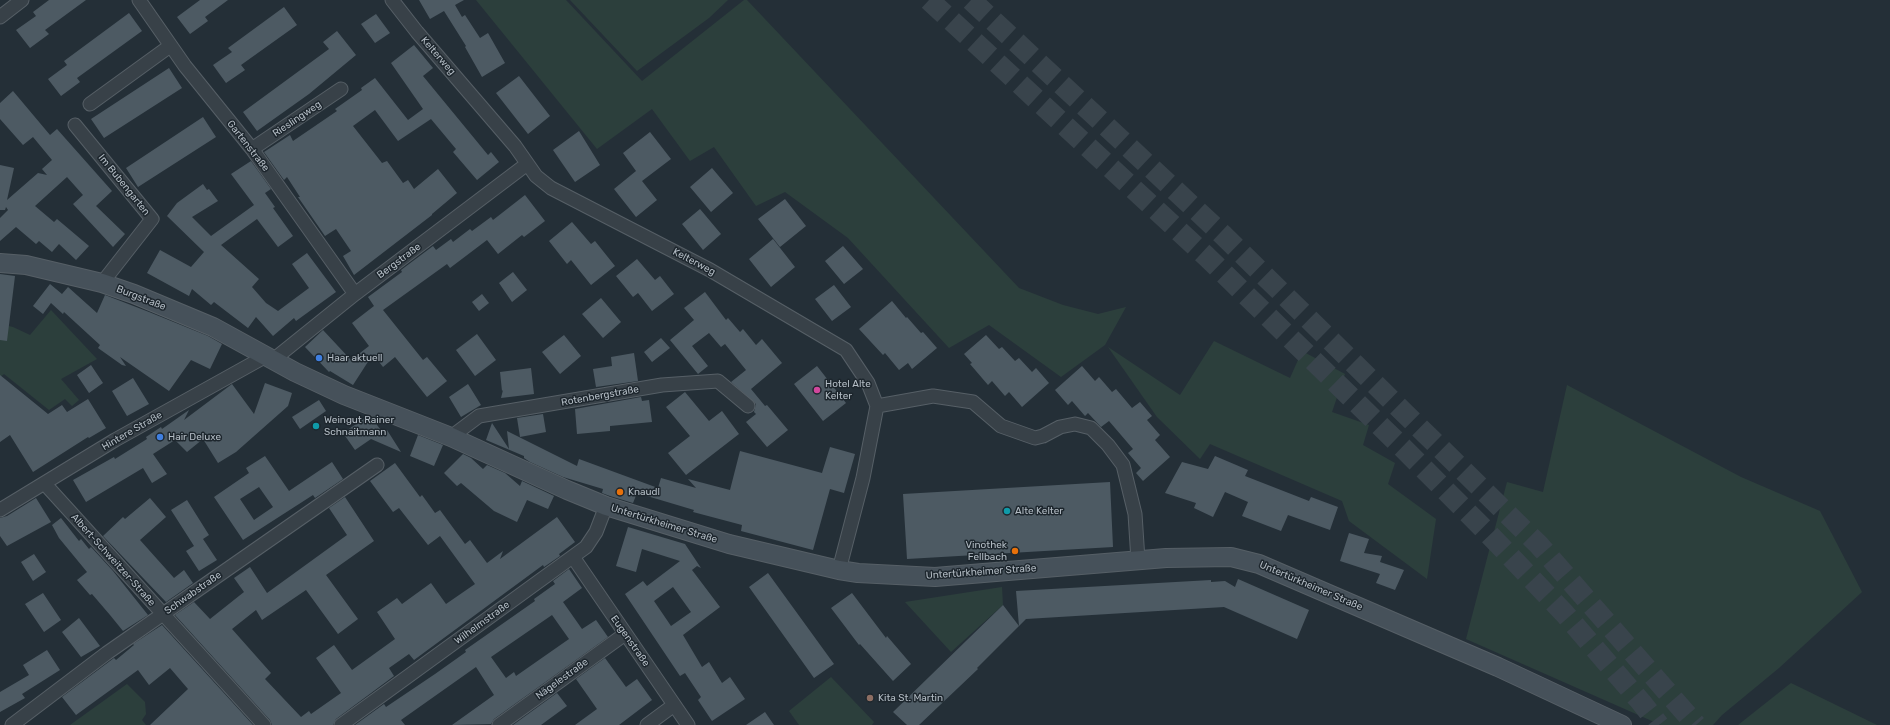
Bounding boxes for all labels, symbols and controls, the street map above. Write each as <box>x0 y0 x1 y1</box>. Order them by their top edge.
street label: Kelterweg <box>418 35 458 77</box>
street label: Rieslingweg <box>270 98 324 140</box>
street label: Gartenstraße <box>224 118 272 174</box>
street label: Im Bubengarten <box>96 152 152 218</box>
street label: Bergstraße <box>375 241 423 281</box>
street label: Kelterweg <box>671 246 717 278</box>
street label: Burgstraße <box>115 283 167 313</box>
place label: Haar aktuell <box>327 352 382 364</box>
marker: Haar aktuell <box>314 353 324 363</box>
place label: Hotel Alte Kelter <box>825 378 871 402</box>
street label: Rotenbergstraße <box>560 383 640 409</box>
marker: Hotel Alte Kelter <box>812 385 822 395</box>
street label: Hintere Straße <box>100 409 164 453</box>
place label: Weingut Rainer Schnaitmann <box>324 414 394 438</box>
marker: Weingut Rainer Schnaitmann <box>311 421 321 431</box>
place label: Hair Deluxe <box>168 431 221 443</box>
marker: Hair Deluxe <box>155 432 165 442</box>
place label: Knaudl <box>628 486 660 498</box>
marker: Knaudl <box>615 487 625 497</box>
street label: Untertürkheimer Straße <box>609 502 719 546</box>
place label: Alte Kelter <box>1015 505 1063 517</box>
marker: Alte Kelter <box>1002 506 1012 516</box>
street label: Albert-Schweitzer-Straße <box>68 511 158 609</box>
place label: Vinothek Fellbach <box>966 539 1007 562</box>
marker: Vinothek Fellbach <box>1010 546 1020 556</box>
street label: Untertürkheimer Straße <box>1258 559 1364 613</box>
street label: Untertürkheimer Straße <box>925 562 1037 582</box>
street label: Schwabstraße <box>162 569 224 617</box>
street label: Wilhelmstraße <box>452 599 512 647</box>
street label: Eugenstraße <box>608 613 652 669</box>
street label: Nägelestraße <box>533 656 591 702</box>
place label: Kita St. Martin <box>878 692 943 704</box>
marker: Kita St. Martin <box>865 693 875 703</box>

